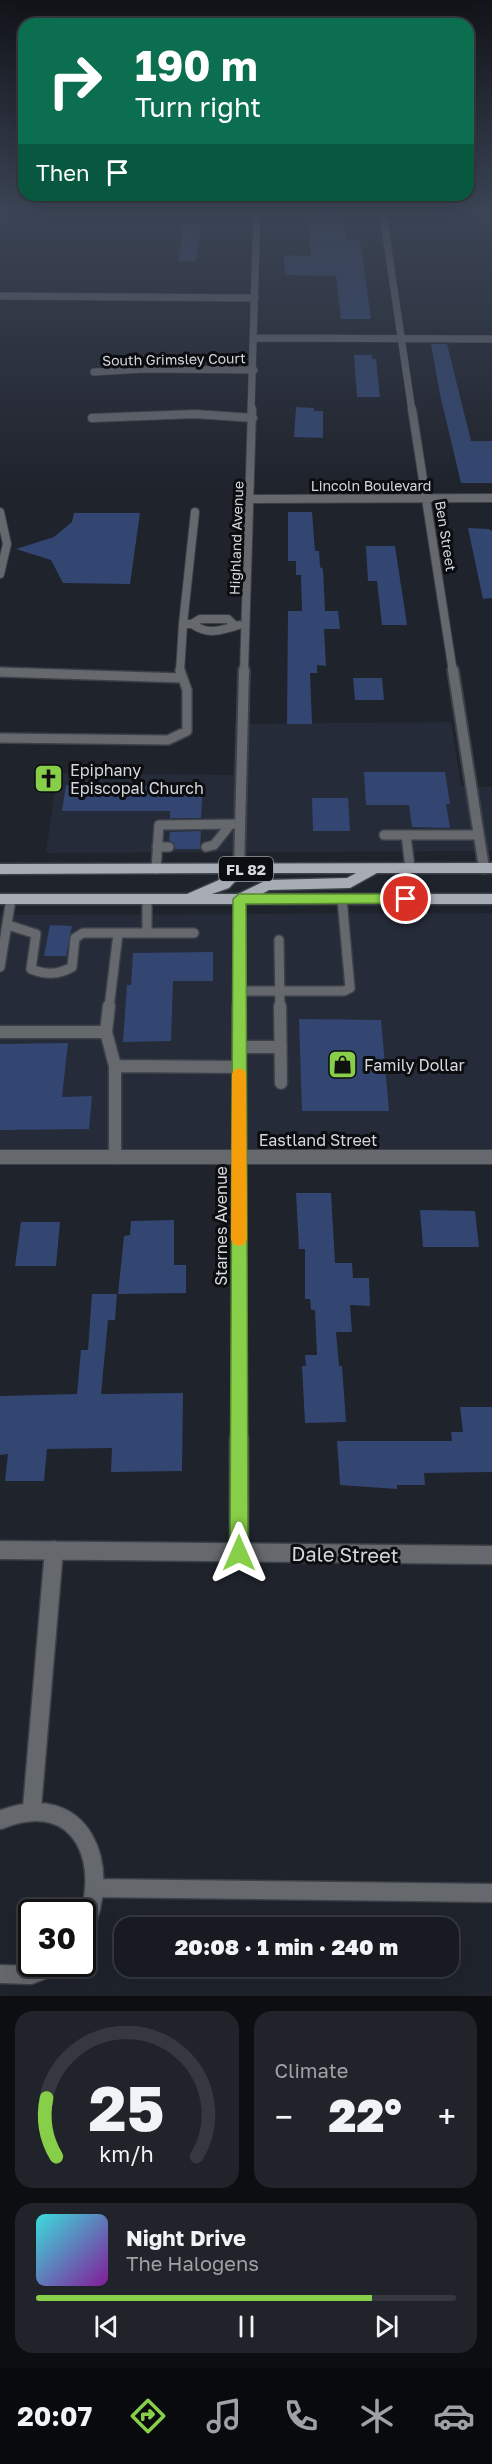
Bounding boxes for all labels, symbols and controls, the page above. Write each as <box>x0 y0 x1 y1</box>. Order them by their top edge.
text: 190 m <box>135 40 258 90</box>
icon: right <box>36 42 114 120</box>
text: Turn right <box>135 91 261 123</box>
icon: arrive <box>101 156 134 189</box>
text: Then <box>36 159 89 186</box>
street label: South Grimsley Court <box>102 349 246 369</box>
street label: Lincoln Boulevard <box>311 477 431 494</box>
street label: Highland Avenue <box>226 481 246 595</box>
street label: Ben Street <box>432 500 460 572</box>
place label: Epiphany Episcopal Church <box>70 760 204 798</box>
church icon: Epiphany Episcopal Church <box>33 763 65 795</box>
road number: FL 82 <box>219 857 273 881</box>
pin <box>380 873 431 924</box>
icon: arrive <box>389 882 422 915</box>
shop icon: Family Dollar <box>327 1049 359 1081</box>
place label: Family Dollar <box>364 1055 465 1075</box>
street label: Eastland Street <box>259 1130 377 1150</box>
street label: Starnes Avenue <box>211 1166 231 1286</box>
position arrow <box>207 1521 271 1585</box>
street label: Dale Street <box>291 1541 399 1567</box>
speed limit sign: 30 <box>18 1899 96 1977</box>
text: 20:08 · 1 min · 240 m <box>175 1933 398 1960</box>
text: Climate <box>275 2058 348 2082</box>
text: 25 <box>89 2070 165 2145</box>
text: 22° <box>329 2088 402 2142</box>
text: − <box>275 2097 293 2136</box>
text: + <box>438 2097 456 2136</box>
text: km/h <box>99 2141 154 2167</box>
text: Night Drive <box>126 2224 246 2251</box>
text: The Halogens <box>126 2251 259 2275</box>
icon: previous <box>90 2310 123 2343</box>
icon: pause <box>230 2310 263 2343</box>
icon: next <box>370 2310 403 2343</box>
icon: directions <box>127 2395 169 2437</box>
icon: music <box>203 2395 245 2437</box>
icon: phone <box>280 2395 322 2437</box>
icon: climate <box>356 2395 398 2437</box>
icon: car <box>433 2395 475 2437</box>
text: 20:07 <box>17 2400 92 2432</box>

